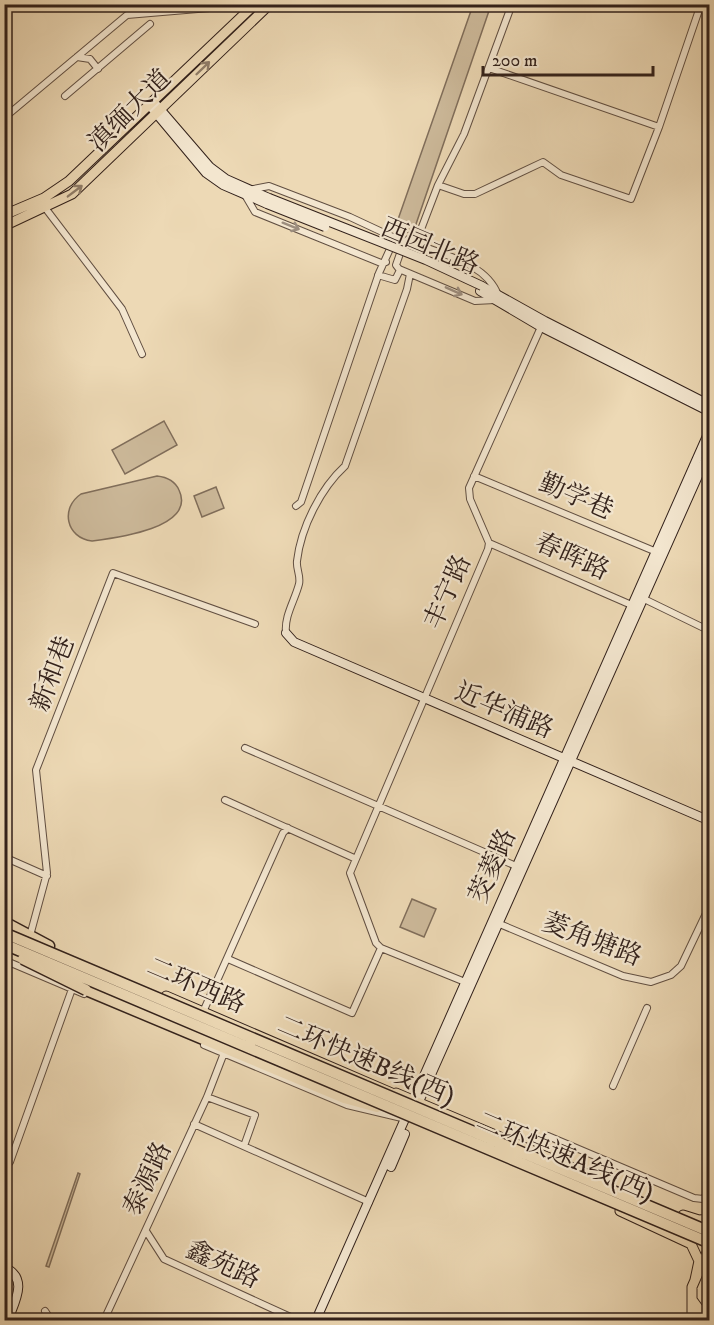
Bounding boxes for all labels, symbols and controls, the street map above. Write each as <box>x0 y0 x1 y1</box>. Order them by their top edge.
scale bar <box>483 39 652 77</box>
text: 200 m <box>492 50 538 72</box>
one-way arrow <box>195 61 210 75</box>
street label: 滇缅大道 <box>82 63 178 159</box>
one-way arrow <box>67 184 83 197</box>
street label: 西园北路 <box>376 211 484 283</box>
one-way arrow <box>281 221 300 232</box>
one-way arrow <box>444 286 462 297</box>
street label: 勤学巷 <box>534 467 618 527</box>
street label: 春晖路 <box>530 526 614 588</box>
street label: 丰宁路 <box>417 550 479 634</box>
street label: 新和巷 <box>24 632 82 716</box>
street label: 近华浦路 <box>450 675 558 747</box>
street label: 茭菱路 <box>462 824 524 908</box>
street label: 菱角塘路 <box>538 906 646 974</box>
street label: 二环西路 <box>142 950 250 1022</box>
street label: 二环快速B线(西) <box>272 1009 460 1113</box>
street label: 二环快速A线(西) <box>471 1105 659 1209</box>
street label: 泰源路 <box>117 1137 179 1221</box>
street label: 鑫苑路 <box>181 1234 265 1296</box>

